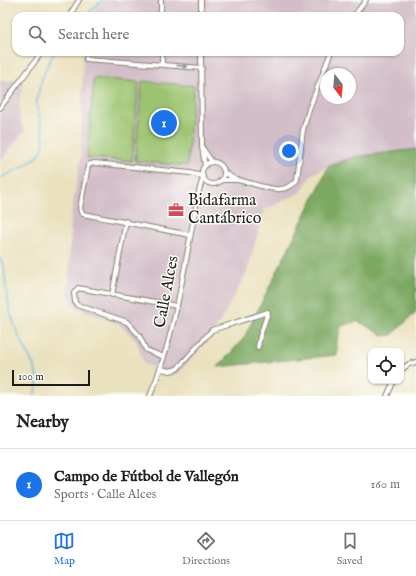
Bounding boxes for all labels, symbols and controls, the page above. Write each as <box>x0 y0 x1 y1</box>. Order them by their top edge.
search box <box>12 12 404 56</box>
icon: search <box>26 23 48 45</box>
text: Search here <box>58 25 129 44</box>
one-way arrow <box>176 63 188 69</box>
north arrow <box>320 68 356 104</box>
pin: 1 <box>151 108 177 138</box>
your location <box>279 141 299 161</box>
place label: Bidafarma Cantábrico <box>188 191 262 229</box>
office icon: Bidafarma Cantábrico <box>167 201 185 219</box>
street label: Calle Alces <box>150 254 184 330</box>
map controls <box>368 348 404 384</box>
button: locate <box>368 348 404 384</box>
scale bar <box>12 368 90 387</box>
text: 100 m <box>18 370 44 384</box>
text: Nearby <box>16 412 69 433</box>
text: Campo de Fútbol de Vallegón <box>54 467 239 486</box>
text: 1 <box>27 476 31 493</box>
text: 160 m <box>370 476 400 493</box>
text: Sports · Calle Alces <box>54 486 156 503</box>
tab: Map <box>53 530 75 568</box>
tab: Directions <box>182 530 230 568</box>
tab: Saved <box>337 530 363 568</box>

